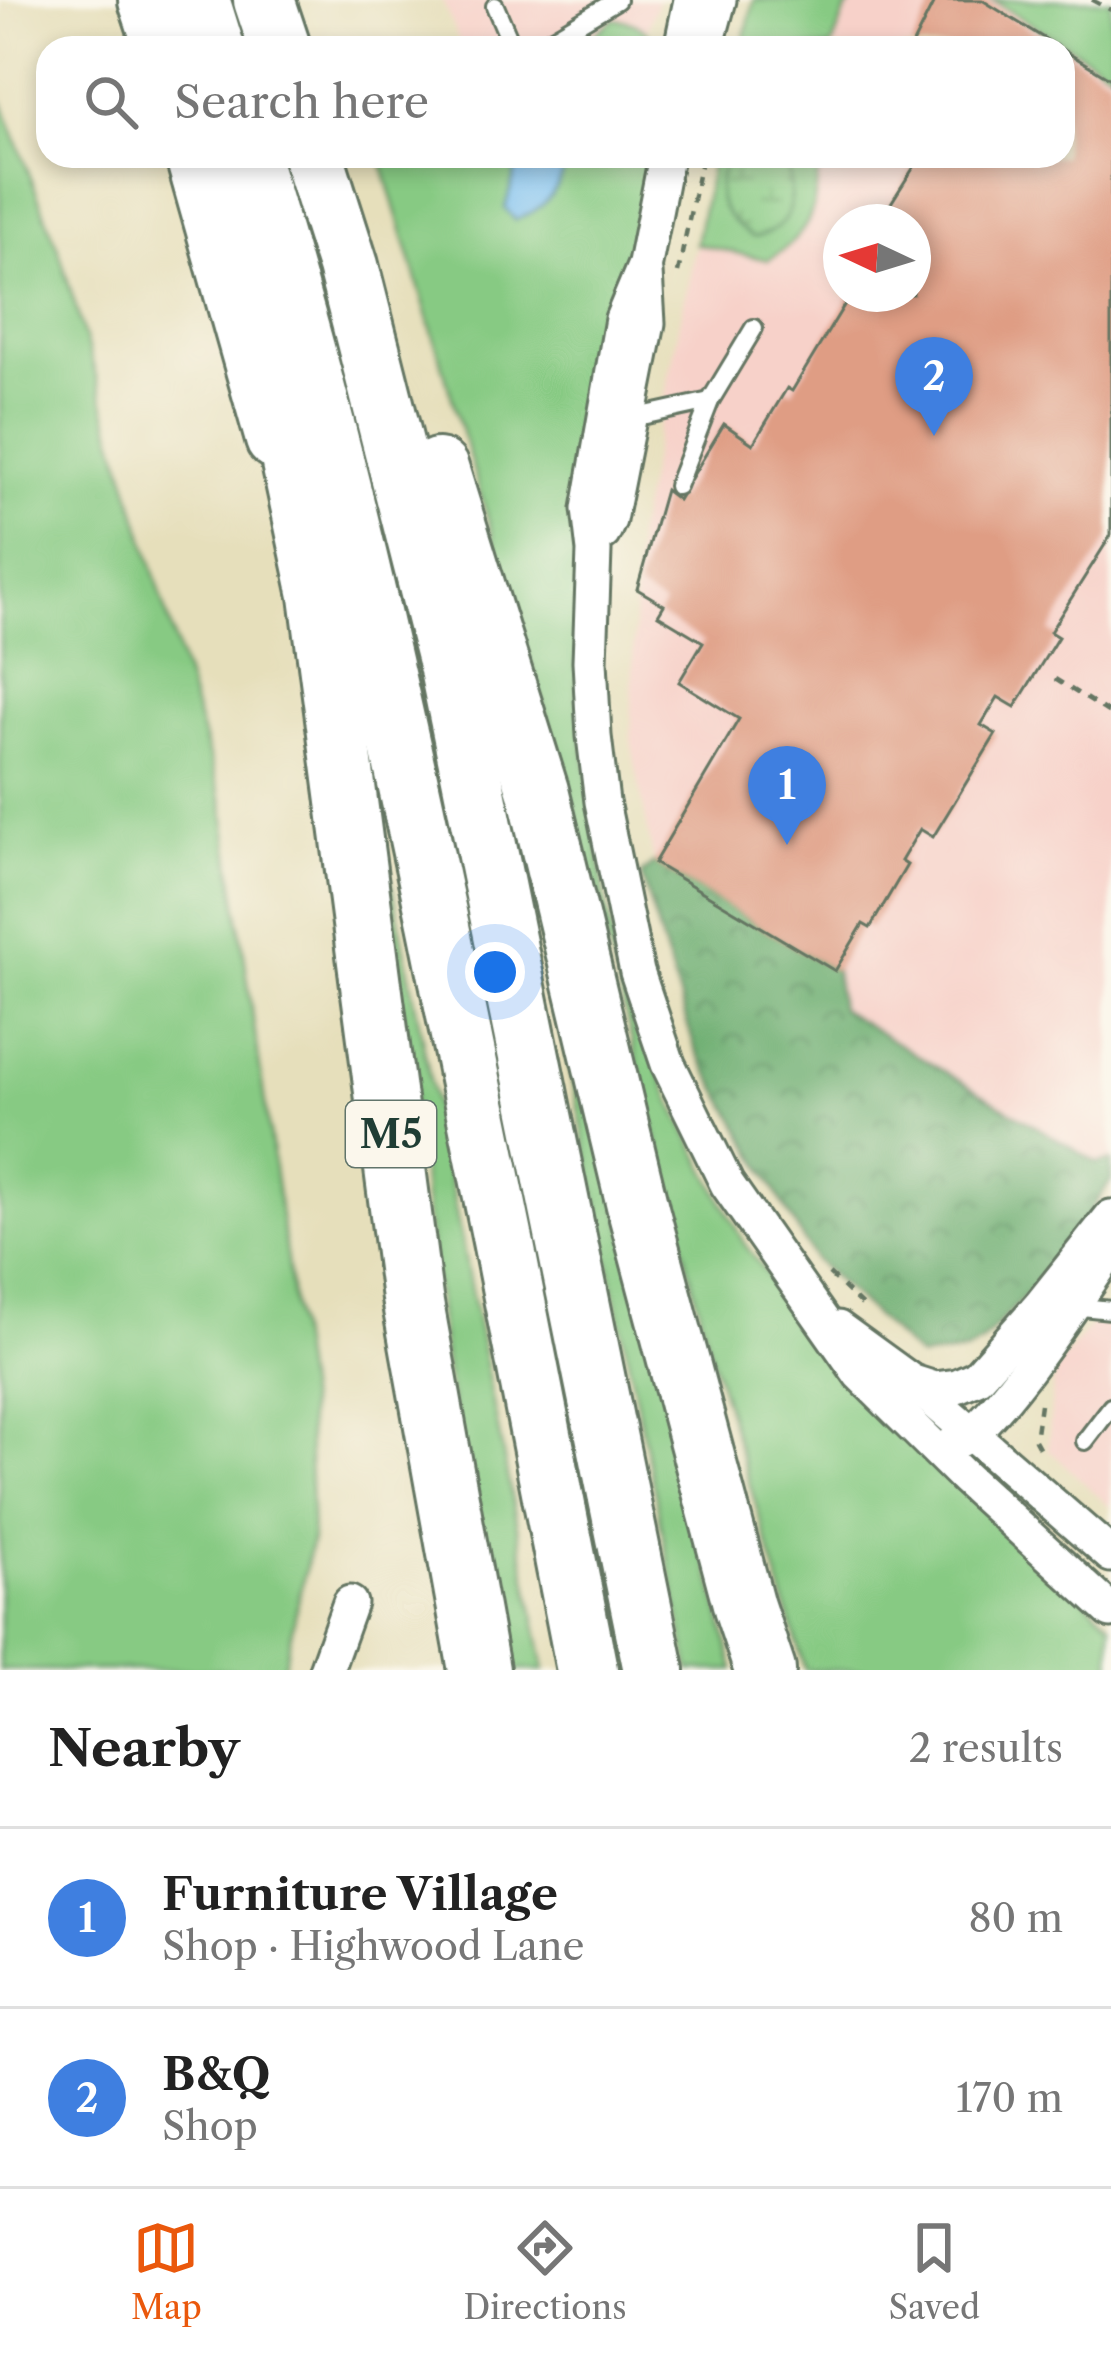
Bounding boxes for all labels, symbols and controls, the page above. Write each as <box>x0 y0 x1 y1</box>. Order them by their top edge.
search box <box>36 36 1075 168</box>
icon: search <box>78 69 144 135</box>
text: Search here <box>174 74 429 130</box>
north arrow <box>823 204 931 312</box>
pin: 2 <box>895 337 973 436</box>
pin: 1 <box>748 746 826 845</box>
your location <box>465 942 525 1002</box>
road number: M5 <box>346 1101 436 1167</box>
text: Nearby <box>48 1717 240 1779</box>
text: 2 results <box>909 1724 1063 1772</box>
text: Furniture Village <box>162 1866 558 1922</box>
text: 1 <box>78 1894 96 1942</box>
text: 80 m <box>968 1894 1063 1942</box>
text: Shop · Highwood Lane <box>162 1922 584 1970</box>
text: B&Q <box>162 2046 270 2102</box>
text: 2 <box>75 2074 99 2122</box>
text: 170 m <box>956 2074 1063 2122</box>
text: Shop <box>162 2102 258 2150</box>
tab: Map <box>131 2215 202 2328</box>
tab: Directions <box>464 2215 627 2328</box>
tab: Saved <box>888 2215 980 2328</box>

